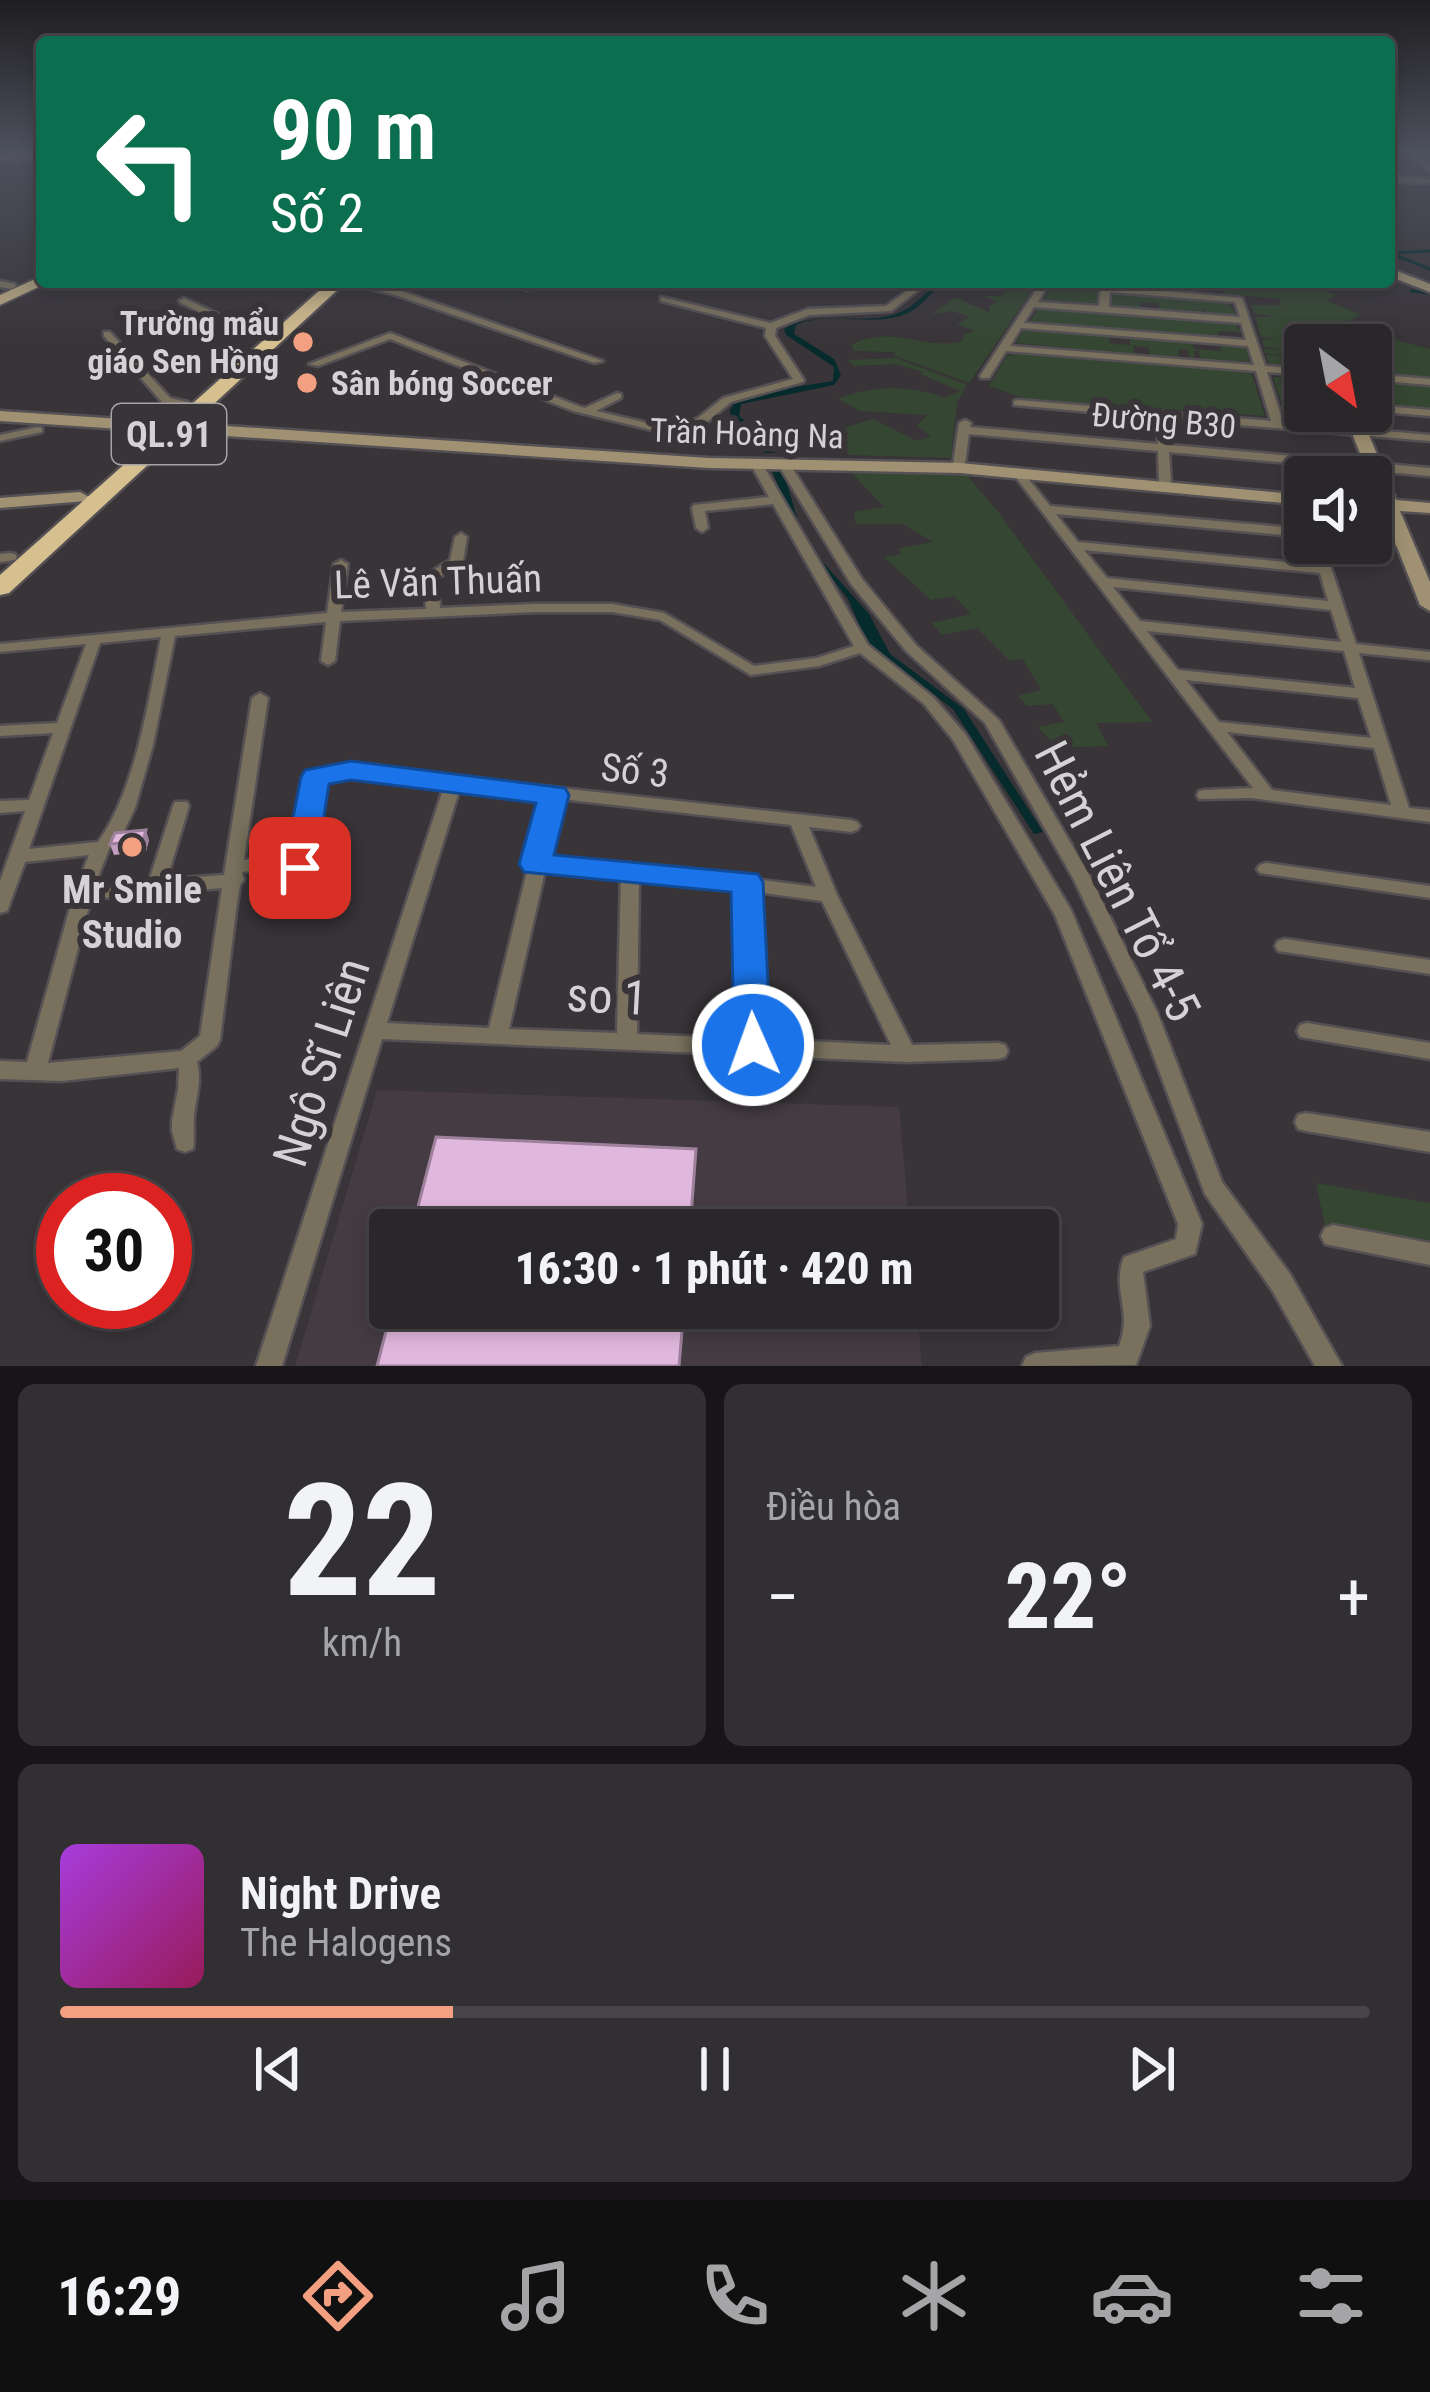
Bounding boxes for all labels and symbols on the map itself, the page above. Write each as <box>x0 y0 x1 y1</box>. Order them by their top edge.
place label: Trường mẩu giáo Sen Hồng <box>88 304 279 381</box>
north arrow <box>1284 324 1392 432</box>
marker: Trường mẩu giáo Sen Hồng <box>290 329 316 355</box>
place label: Sân bóng Soccer <box>331 364 553 403</box>
marker: Sân bóng Soccer <box>294 370 320 396</box>
street label: Đường B30 <box>1090 395 1238 446</box>
road number: QL.91 <box>112 404 226 464</box>
street label: Trần Hoàng Na <box>650 411 844 456</box>
street label: Lê Văn Thuấn <box>333 555 543 609</box>
street label: Hẻm Liên Tổ 4-5 <box>1023 732 1212 1031</box>
street label: Số 3 <box>599 745 671 797</box>
pin <box>249 817 351 919</box>
marker: Mr Smile Studio <box>119 834 145 860</box>
place label: Mr Smile Studio <box>62 867 202 958</box>
street label: Ngô Sĩ Liên <box>261 951 382 1173</box>
street label: so 1 <box>565 966 649 1027</box>
position arrow <box>690 982 816 1108</box>
speed limit sign: 30 <box>36 1173 192 1329</box>

